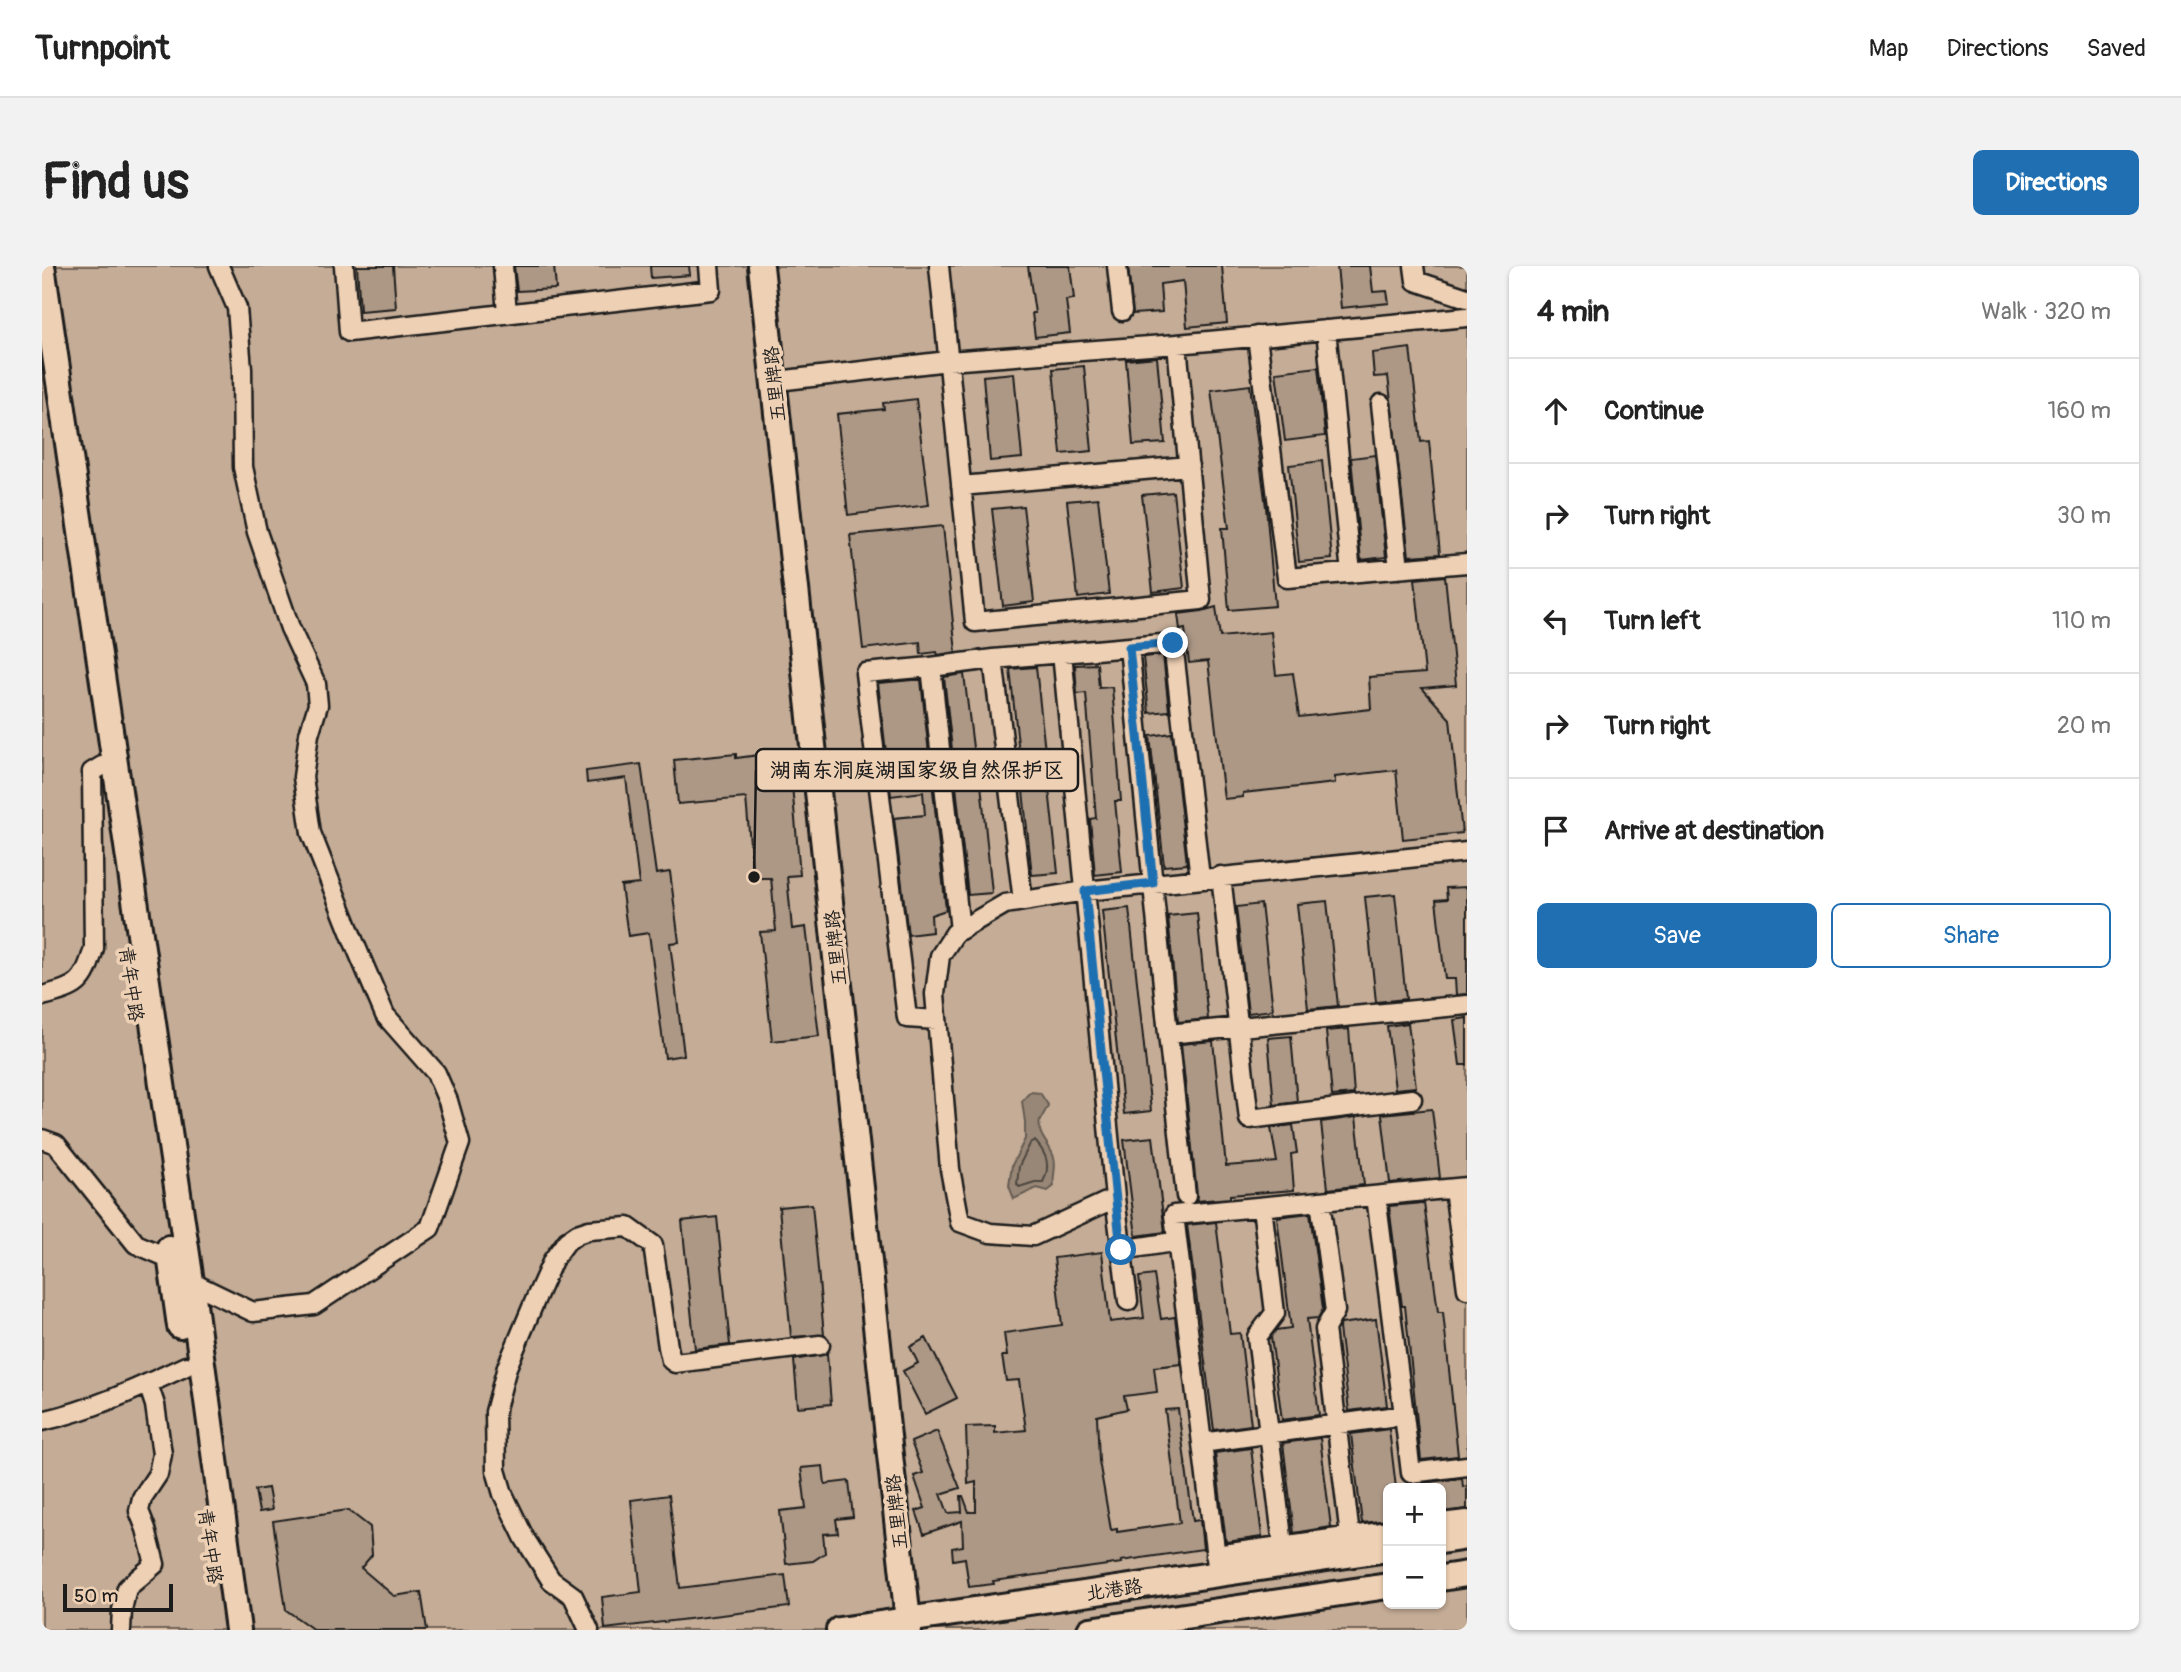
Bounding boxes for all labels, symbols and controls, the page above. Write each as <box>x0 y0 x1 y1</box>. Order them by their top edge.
text: Turnpoint <box>35 28 170 69</box>
text: Map <box>1869 34 1909 63</box>
text: Directions <box>1947 34 2048 63</box>
text: Saved <box>2086 34 2146 63</box>
button: Directions <box>1973 150 2139 215</box>
text: Find us <box>42 152 189 213</box>
text: 4 min <box>1537 293 1610 330</box>
text: Walk · 320 m <box>1981 297 2111 326</box>
street label: 五里牌路 <box>759 345 791 423</box>
icon: ahead <box>1537 392 1575 430</box>
text: Continue <box>1604 395 1704 427</box>
text: 160 m <box>2047 396 2111 425</box>
icon: right <box>1537 497 1575 535</box>
text: Turn right <box>1604 500 1710 532</box>
text: 30 m <box>2057 501 2111 530</box>
icon: left <box>1537 602 1575 640</box>
text: Turn left <box>1604 605 1700 637</box>
text: 110 m <box>2052 606 2111 635</box>
route end <box>1157 627 1188 658</box>
icon: right <box>1537 707 1575 745</box>
text: Turn right <box>1604 710 1710 742</box>
text: 20 m <box>2057 711 2111 740</box>
callout: 湖南东洞庭湖国家级自然保护区 <box>756 749 1078 791</box>
text: 湖南东洞庭湖国家级自然保护区 <box>770 757 1064 784</box>
icon: arrive <box>1537 812 1575 850</box>
text: Arrive at destination <box>1604 815 1824 847</box>
button: Save <box>1537 903 1817 968</box>
button: Share <box>1831 903 2111 968</box>
street label: 五里牌路 <box>820 909 852 987</box>
street label: 青年中路 <box>114 945 148 1023</box>
route start <box>1105 1234 1136 1265</box>
street label: 五里牌路 <box>881 1473 913 1551</box>
map controls <box>1383 1483 1446 1609</box>
button: + <box>1383 1483 1446 1546</box>
street label: 青年中路 <box>193 1507 227 1585</box>
button: − <box>1383 1546 1446 1609</box>
street label: 北港路 <box>1084 1574 1144 1606</box>
scale bar <box>63 1581 173 1613</box>
text: 50 m <box>74 1584 118 1608</box>

